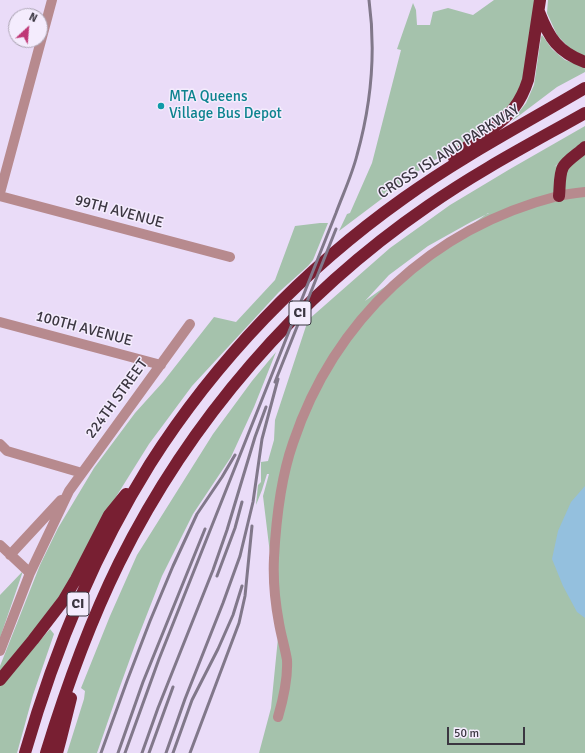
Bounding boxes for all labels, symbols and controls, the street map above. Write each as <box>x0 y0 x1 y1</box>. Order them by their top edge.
north arrow <box>8 8 48 48</box>
text: N <box>27 10 39 25</box>
place label: MTA Queens Village Bus Depot <box>169 88 282 123</box>
marker: MTA Queens Village Bus Depot <box>156 101 166 111</box>
street label: CROSS ISLAND PARKWAY <box>375 101 523 203</box>
street label: 99TH AVENUE <box>73 191 165 233</box>
road number: CI <box>289 301 311 325</box>
street label: 100TH AVENUE <box>34 307 134 351</box>
street label: 224TH STREET <box>82 356 152 442</box>
road number: CI <box>67 592 89 616</box>
scale bar <box>449 719 527 745</box>
text: 50 m <box>454 726 479 741</box>

